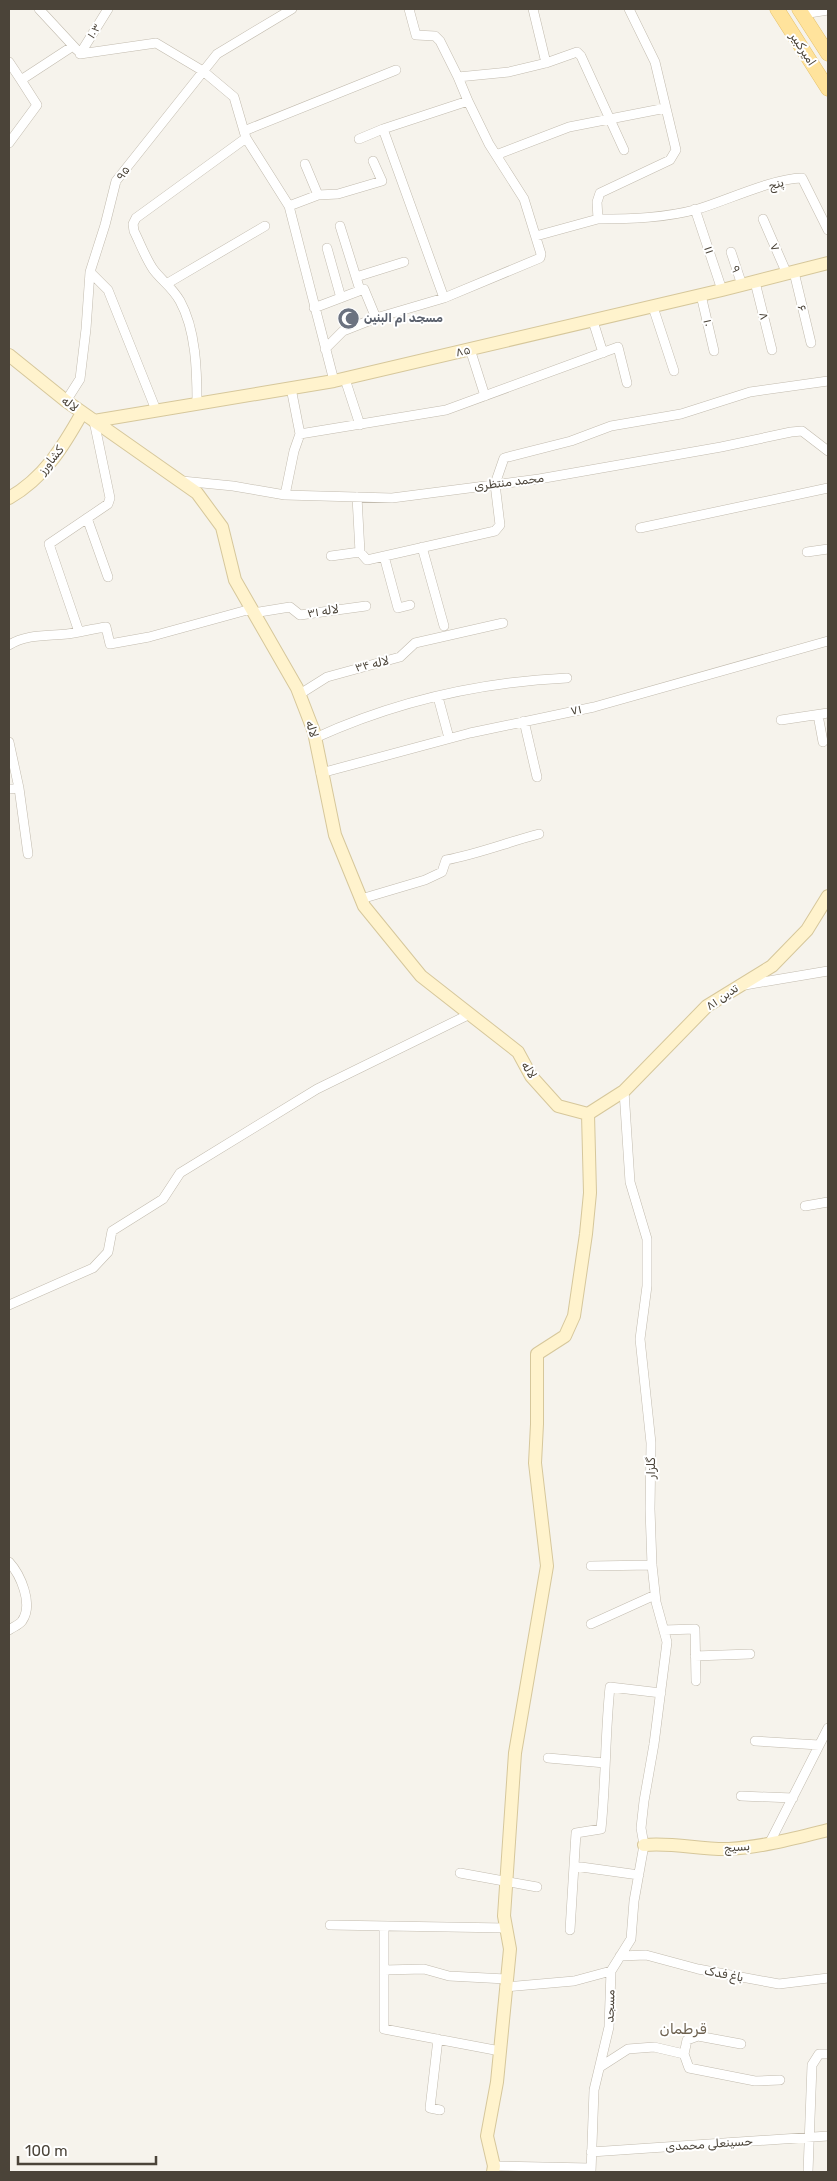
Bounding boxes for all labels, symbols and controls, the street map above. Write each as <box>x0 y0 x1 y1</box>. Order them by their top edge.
street label: ۱۰۳ <box>84 21 104 41</box>
street label: امیرکبیر <box>786 29 819 69</box>
street label: ۹۵ <box>113 163 133 183</box>
street label: پنج <box>767 175 786 195</box>
street label: ۷ <box>767 241 783 253</box>
street label: ۱۱ <box>701 244 717 256</box>
street label: ۹ <box>728 263 744 275</box>
street label: ۶ <box>794 303 810 313</box>
mosque icon: مسجد ام البنین <box>336 306 360 330</box>
place label: مسجد ام البنین <box>364 311 443 327</box>
street label: ۸ <box>756 311 772 321</box>
street label: ۱۰ <box>700 318 716 328</box>
street label: ۸۵ <box>454 342 472 360</box>
street label: لاله <box>59 393 81 415</box>
street label: کشاورز <box>35 442 68 479</box>
street label: محمد منتظری <box>473 471 545 494</box>
street label: لاله ۳۱ <box>306 602 340 620</box>
street label: لاله ۳۴ <box>353 653 391 675</box>
street label: ۷۱ <box>569 702 583 718</box>
street label: لاله <box>303 719 321 739</box>
street label: تدین ۸۱ <box>703 981 741 1013</box>
street label: لاله <box>518 1059 540 1081</box>
street label: گلزار <box>644 1457 659 1480</box>
street label: بسیج <box>724 1839 751 1857</box>
street label: باغ فدک <box>703 1963 745 1987</box>
street label: مسجد <box>602 1989 618 2023</box>
district label: قرطمان <box>659 2020 707 2038</box>
scale bar <box>18 2134 155 2166</box>
street label: حسینعلی محمدی <box>665 2134 753 2155</box>
text: 100 m <box>25 2142 67 2160</box>

